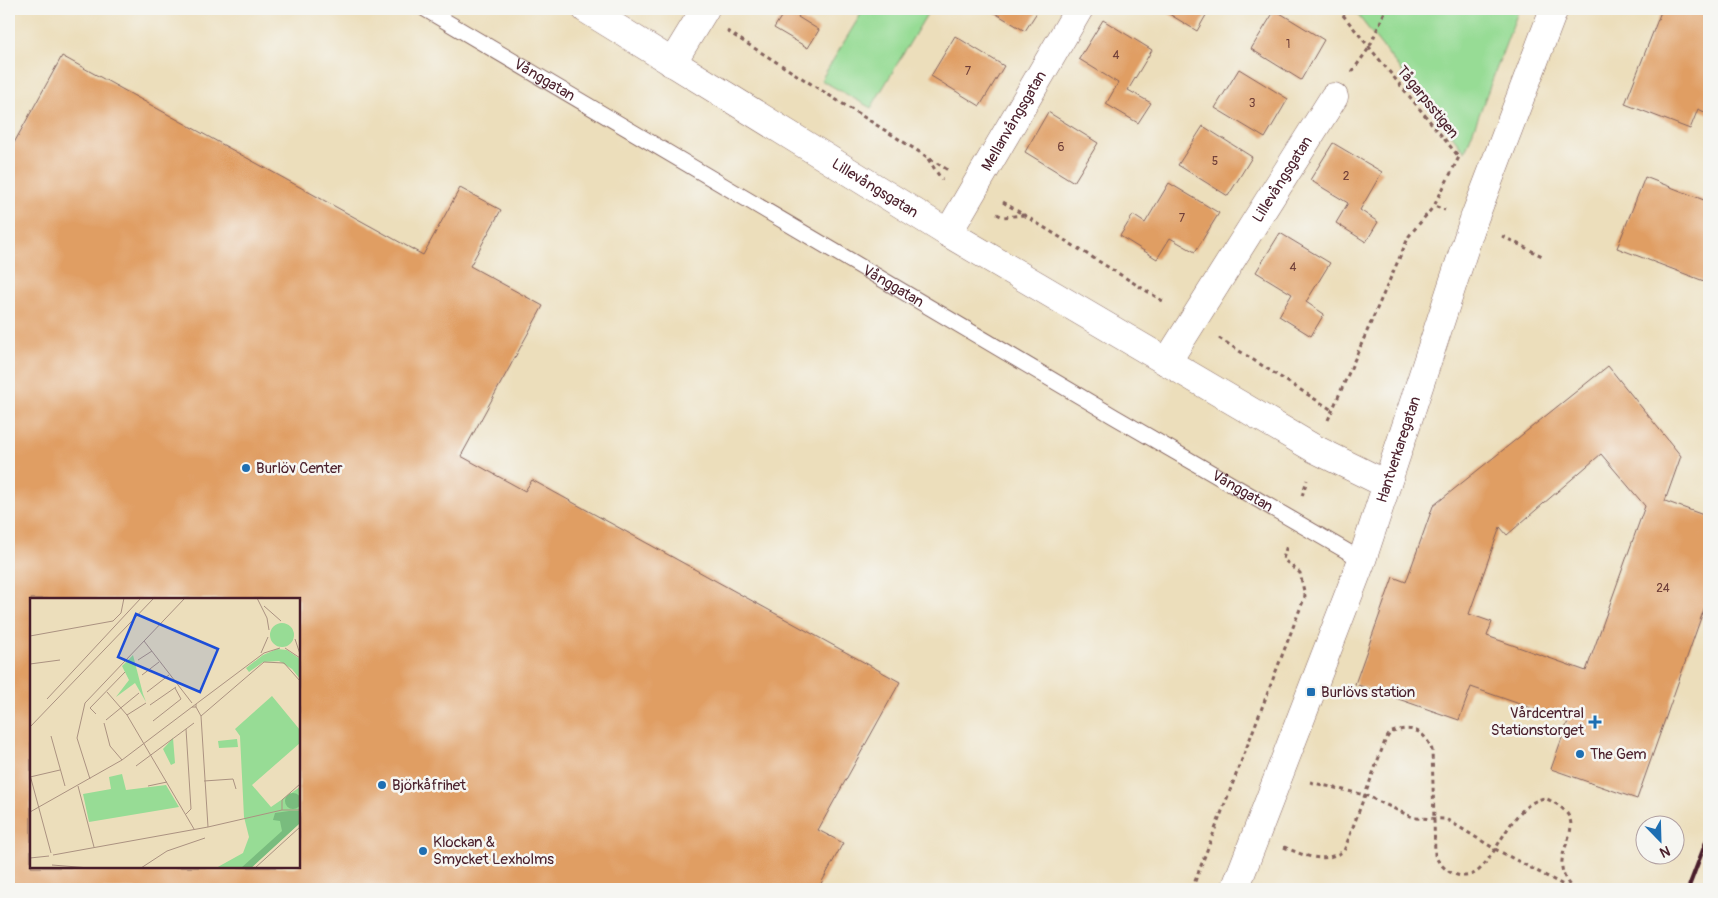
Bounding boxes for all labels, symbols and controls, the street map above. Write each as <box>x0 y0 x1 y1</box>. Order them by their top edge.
house number: 1 <box>1286 37 1290 52</box>
house number: 4 <box>1113 48 1120 63</box>
street label: Vånggatan <box>510 55 578 106</box>
street label: Tågarpsstigen <box>1392 62 1463 143</box>
house number: 7 <box>965 64 972 79</box>
street label: Mellanvångsgatan <box>977 68 1051 175</box>
house number: 3 <box>1249 96 1256 111</box>
street label: Lillevångsgatan <box>1248 133 1317 226</box>
house number: 6 <box>1058 140 1065 155</box>
street label: Lillevångsgatan <box>828 154 922 222</box>
house number: 5 <box>1212 154 1218 169</box>
house number: 2 <box>1343 169 1350 184</box>
house number: 7 <box>1179 211 1186 226</box>
house number: 4 <box>1290 260 1297 275</box>
street label: Vånggatan <box>859 261 927 312</box>
street label: Hantverkaregatan <box>1372 394 1425 505</box>
place label: Burlöv Center <box>256 459 343 478</box>
marker: Burlöv Center <box>240 462 252 474</box>
street label: Vånggatan <box>1208 466 1276 517</box>
house number: 24 <box>1656 581 1670 596</box>
inset map <box>30 598 300 868</box>
place label: Burlövs station <box>1321 683 1415 702</box>
marker: Burlövs station <box>1305 686 1317 698</box>
place label: Vårdcentral Stationstorget <box>1491 704 1585 740</box>
marker: Vårdcentral Stationstorget <box>1588 715 1602 729</box>
place label: The Gem <box>1590 745 1647 764</box>
marker: The Gem <box>1574 748 1586 760</box>
place label: Björkåfrihet <box>392 776 467 795</box>
marker: Björkåfrihet <box>376 779 388 791</box>
north arrow <box>1636 816 1686 866</box>
place label: Klockan & Smycket Lexholms <box>433 833 554 869</box>
text: N <box>1657 842 1673 861</box>
marker: Klockan & Smycket Lexholms <box>417 845 429 857</box>

